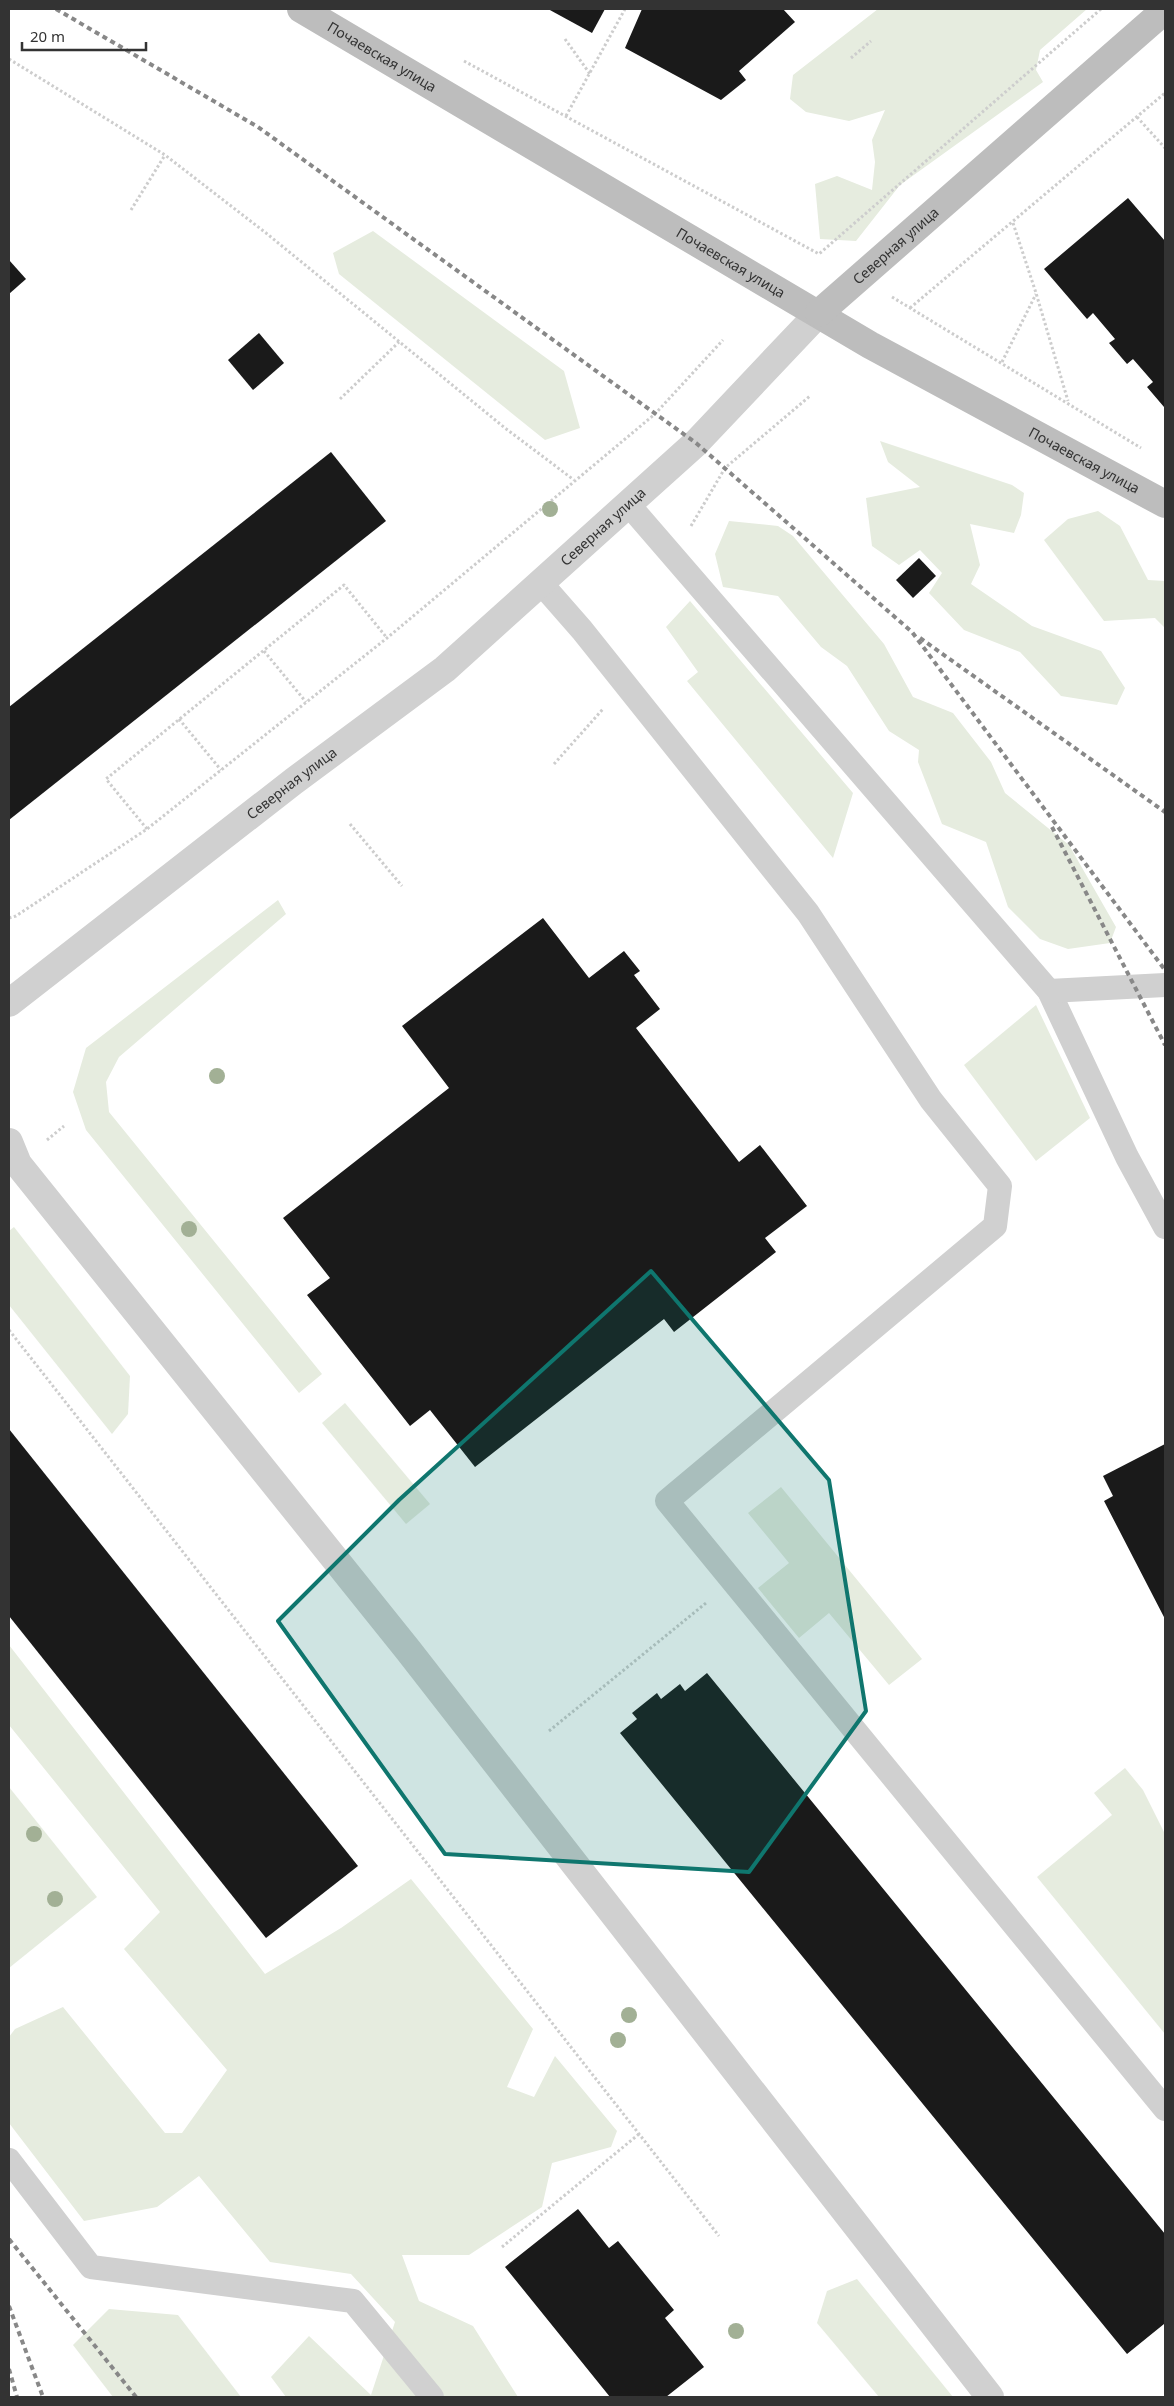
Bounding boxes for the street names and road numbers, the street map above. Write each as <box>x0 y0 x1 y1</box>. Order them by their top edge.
street label: Почаевская улица <box>324 17 440 96</box>
street label: Северная улица <box>848 202 943 288</box>
street label: Почаевская улица <box>673 223 789 302</box>
street label: Почаевская улица <box>1025 422 1143 498</box>
street label: Северная улица <box>556 483 650 570</box>
street label: Северная улица <box>242 743 340 823</box>

